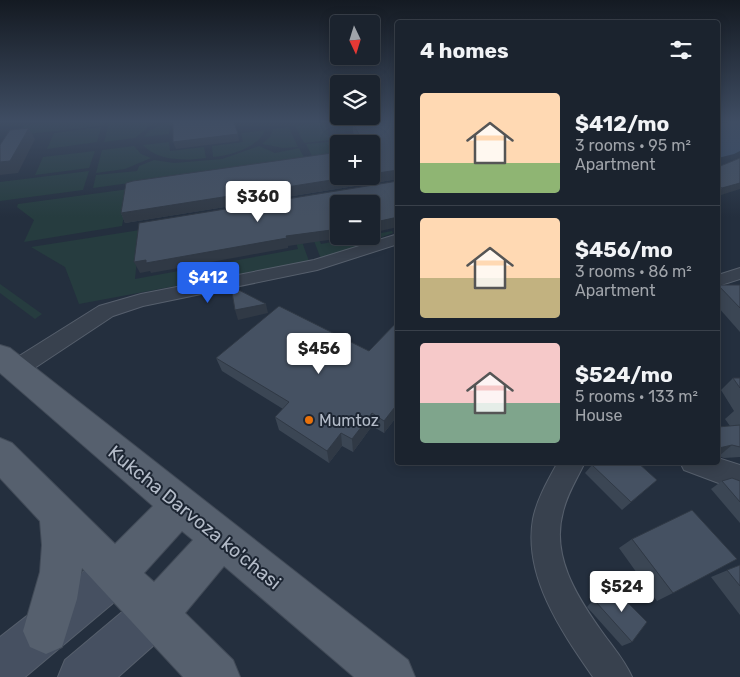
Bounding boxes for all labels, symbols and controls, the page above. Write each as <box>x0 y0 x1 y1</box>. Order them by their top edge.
north arrow <box>330 15 380 65</box>
map controls <box>330 15 380 245</box>
icon: filters <box>667 36 695 64</box>
text: 4 homes <box>420 38 509 63</box>
button: layers <box>330 75 380 125</box>
text: $412/mo <box>575 111 669 136</box>
icon: home <box>460 113 520 173</box>
button: + <box>330 135 380 185</box>
text: 3 rooms · 95 m² <box>575 136 691 155</box>
text: Apartment <box>575 155 655 174</box>
pin: $360 <box>228 180 288 223</box>
text: $360 <box>237 187 279 206</box>
button: − <box>330 195 380 245</box>
text: $456/mo <box>575 237 673 262</box>
icon: home <box>460 238 520 298</box>
pin: $412 <box>178 262 238 304</box>
text: 3 rooms · 86 m² <box>575 262 692 281</box>
text: $412 <box>188 268 228 287</box>
text: Apartment <box>575 281 655 300</box>
pin: $456 <box>289 332 349 375</box>
text: $456 <box>298 339 340 358</box>
text: $524/mo <box>575 362 673 387</box>
icon: home <box>460 363 520 423</box>
text: 5 rooms · 133 m² <box>575 387 698 406</box>
text: House <box>575 406 622 425</box>
place label: Mumtoz <box>319 411 379 430</box>
marker: Mumtoz <box>303 414 315 426</box>
street label: Kukcha Darvoza ko'chasi <box>104 441 286 594</box>
pin: $524 <box>592 570 652 613</box>
text: $524 <box>601 577 643 596</box>

